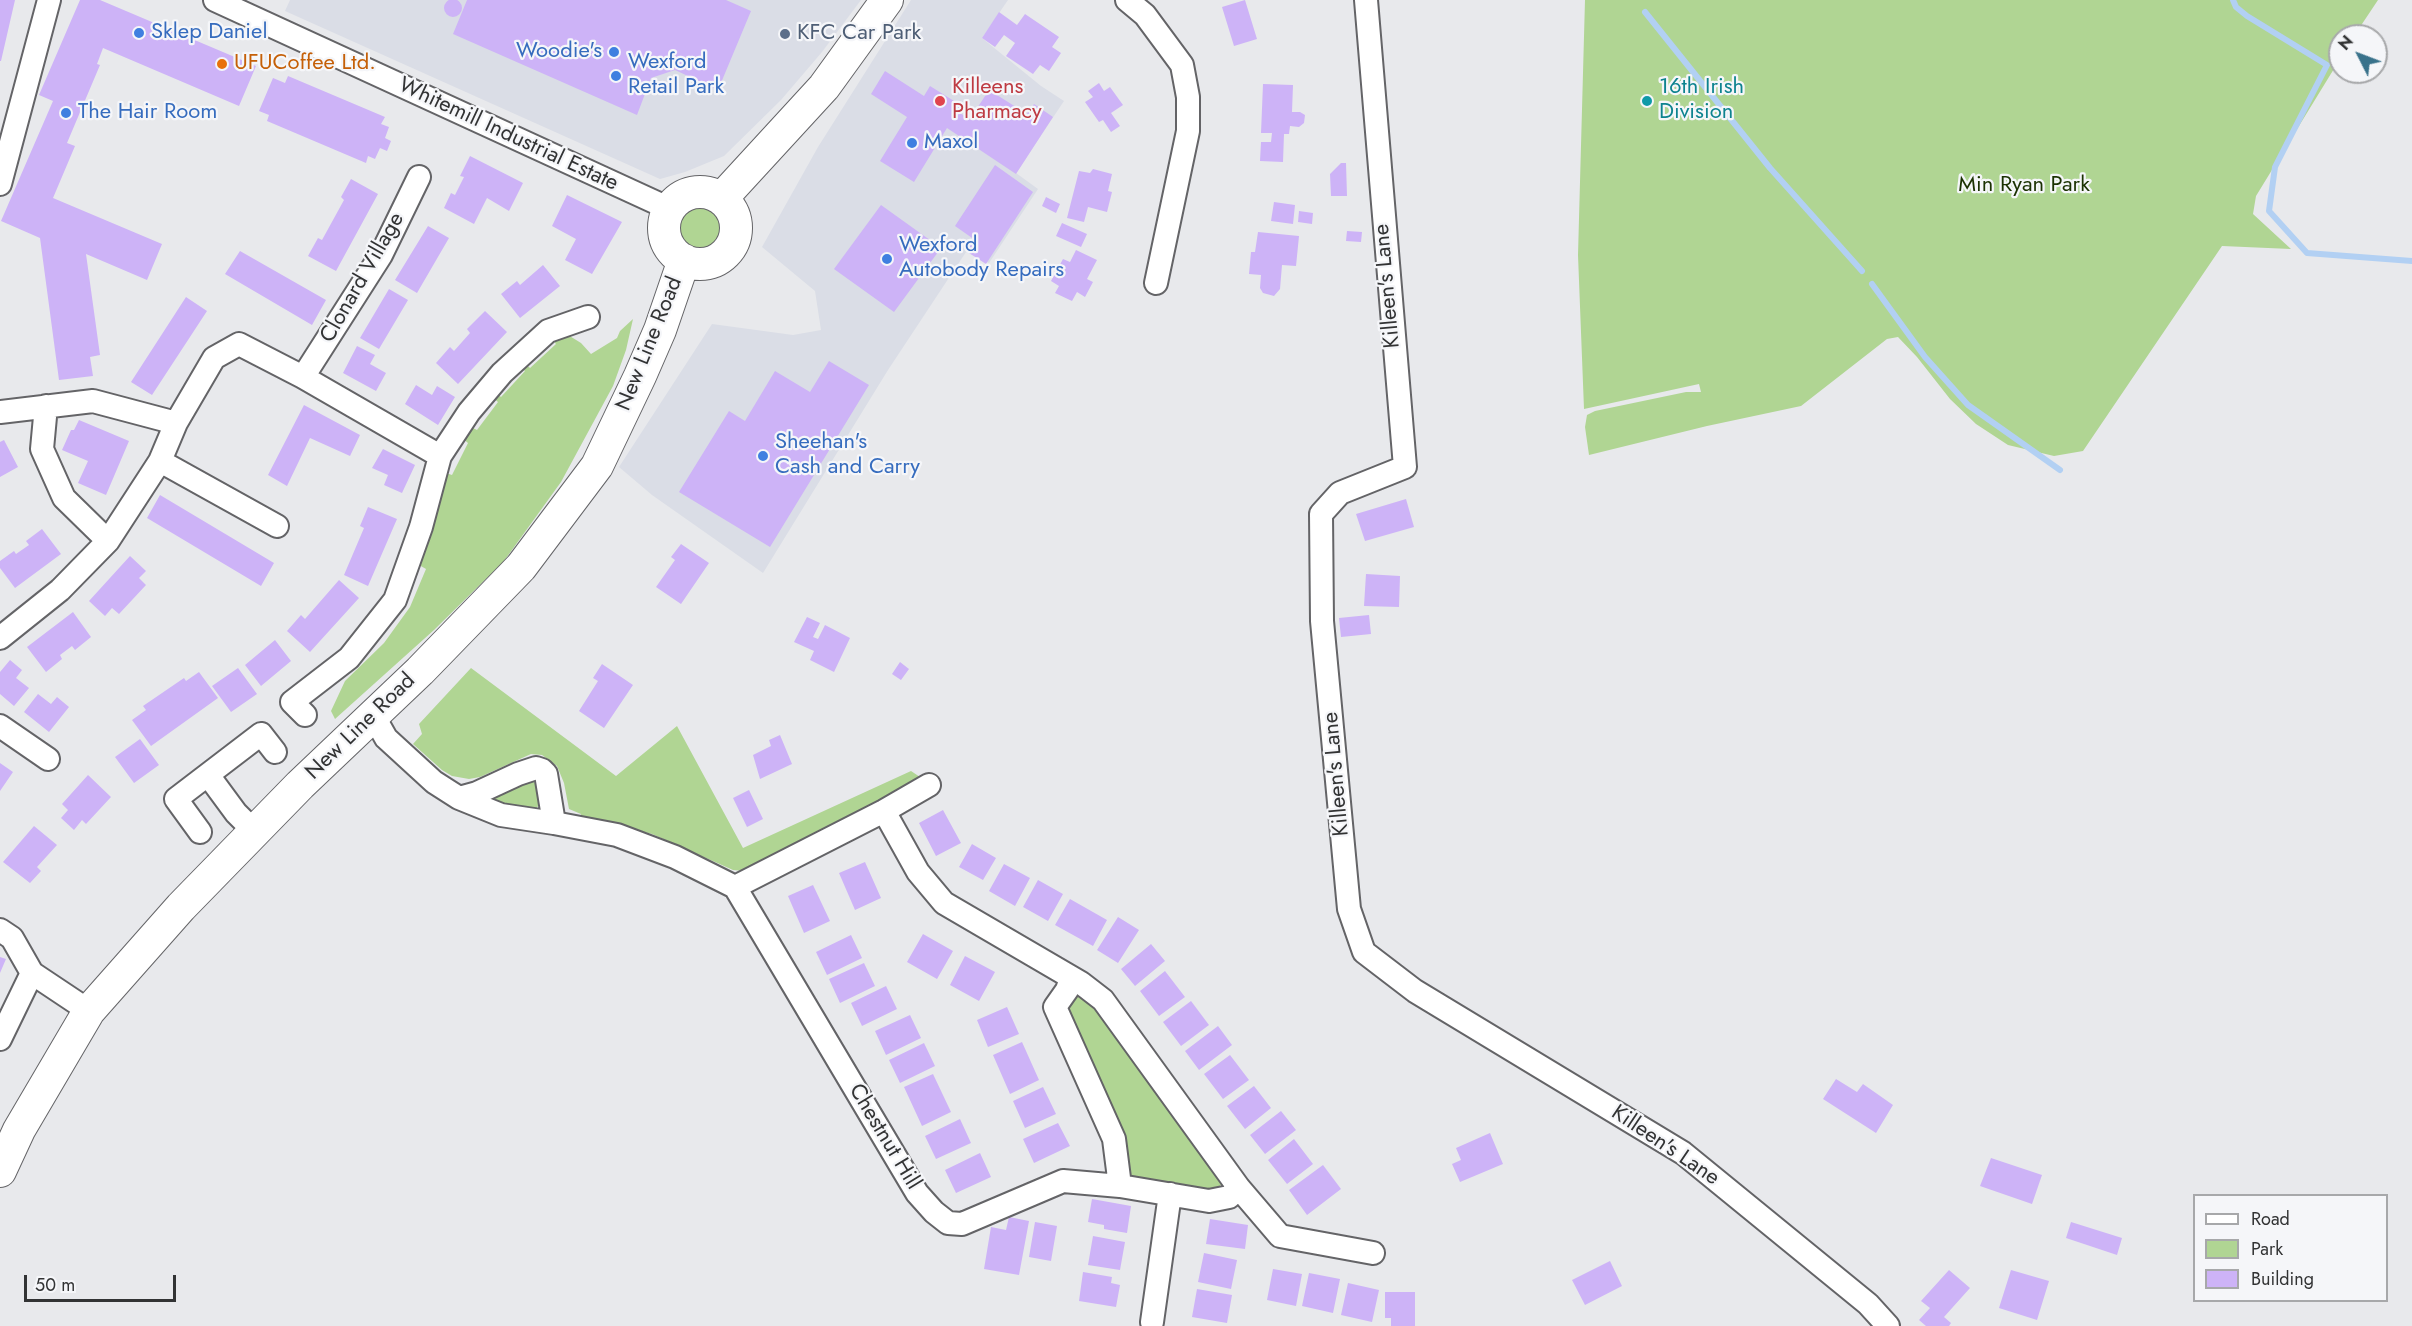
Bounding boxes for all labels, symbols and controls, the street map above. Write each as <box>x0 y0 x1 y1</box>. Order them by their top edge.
place label: Sklep Daniel <box>151 20 267 46</box>
place label: KFC Car Park <box>797 21 921 47</box>
north arrow <box>2328 24 2388 84</box>
marker: Sklep Daniel <box>132 26 146 40</box>
marker: KFC Car Park <box>778 27 792 41</box>
text: N <box>2333 31 2359 55</box>
place label: Woodie's <box>516 39 602 65</box>
marker: Woodie's <box>607 45 621 59</box>
place label: Wexford Retail Park <box>628 50 724 101</box>
place label: UFUCoffee Ltd. <box>234 51 376 77</box>
marker: UFUCoffee Ltd. <box>215 57 229 71</box>
marker: Wexford Retail Park <box>609 69 623 83</box>
street label: Whitemill Industrial Estate <box>394 72 622 198</box>
place label: Killeens Pharmacy <box>952 75 1042 126</box>
place label: 16th Irish Division <box>1659 75 1744 126</box>
marker: Killeens Pharmacy <box>933 94 947 108</box>
marker: 16th Irish Division <box>1640 94 1654 108</box>
place label: The Hair Room <box>78 100 217 126</box>
marker: The Hair Room <box>59 106 73 120</box>
place label: Maxol <box>924 130 978 156</box>
marker: Maxol <box>905 136 919 150</box>
park label: Min Ryan Park <box>1958 173 2090 199</box>
street label: Clonard Village <box>315 208 411 348</box>
street label: Killeen's Lane <box>1369 223 1407 349</box>
place label: Wexford Autobody Repairs <box>899 233 1064 284</box>
marker: Wexford Autobody Repairs <box>880 252 894 266</box>
street label: New Line Road <box>611 273 689 415</box>
place label: Sheehan's Cash and Carry <box>775 430 920 482</box>
marker: Sheehan's Cash and Carry <box>756 449 770 463</box>
street label: New Line Road <box>301 668 421 786</box>
street label: Killeen's Lane <box>1318 711 1356 837</box>
street label: Chestnut Hill <box>842 1079 926 1195</box>
street label: Killeen's Lane <box>1606 1100 1724 1192</box>
legend <box>2193 1194 2388 1302</box>
text: Road <box>2251 1206 2290 1232</box>
text: Park <box>2251 1236 2283 1262</box>
scale bar <box>27 1263 178 1301</box>
text: Building <box>2251 1266 2314 1292</box>
text: 50 m <box>35 1272 75 1298</box>

